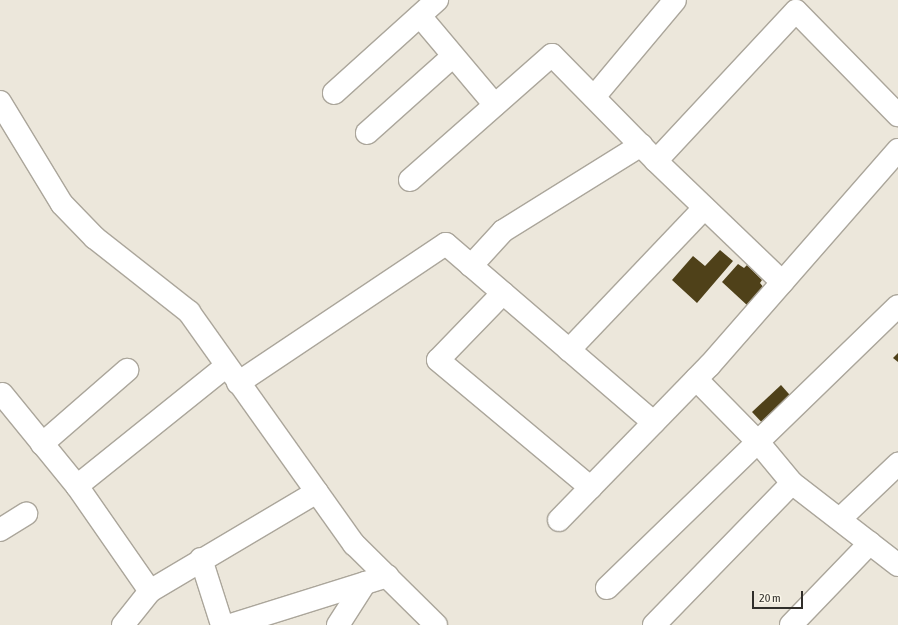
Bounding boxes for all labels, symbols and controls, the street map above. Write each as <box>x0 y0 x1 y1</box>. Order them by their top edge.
scale bar <box>754 583 805 609</box>
text: 20 m <box>759 591 781 605</box>

